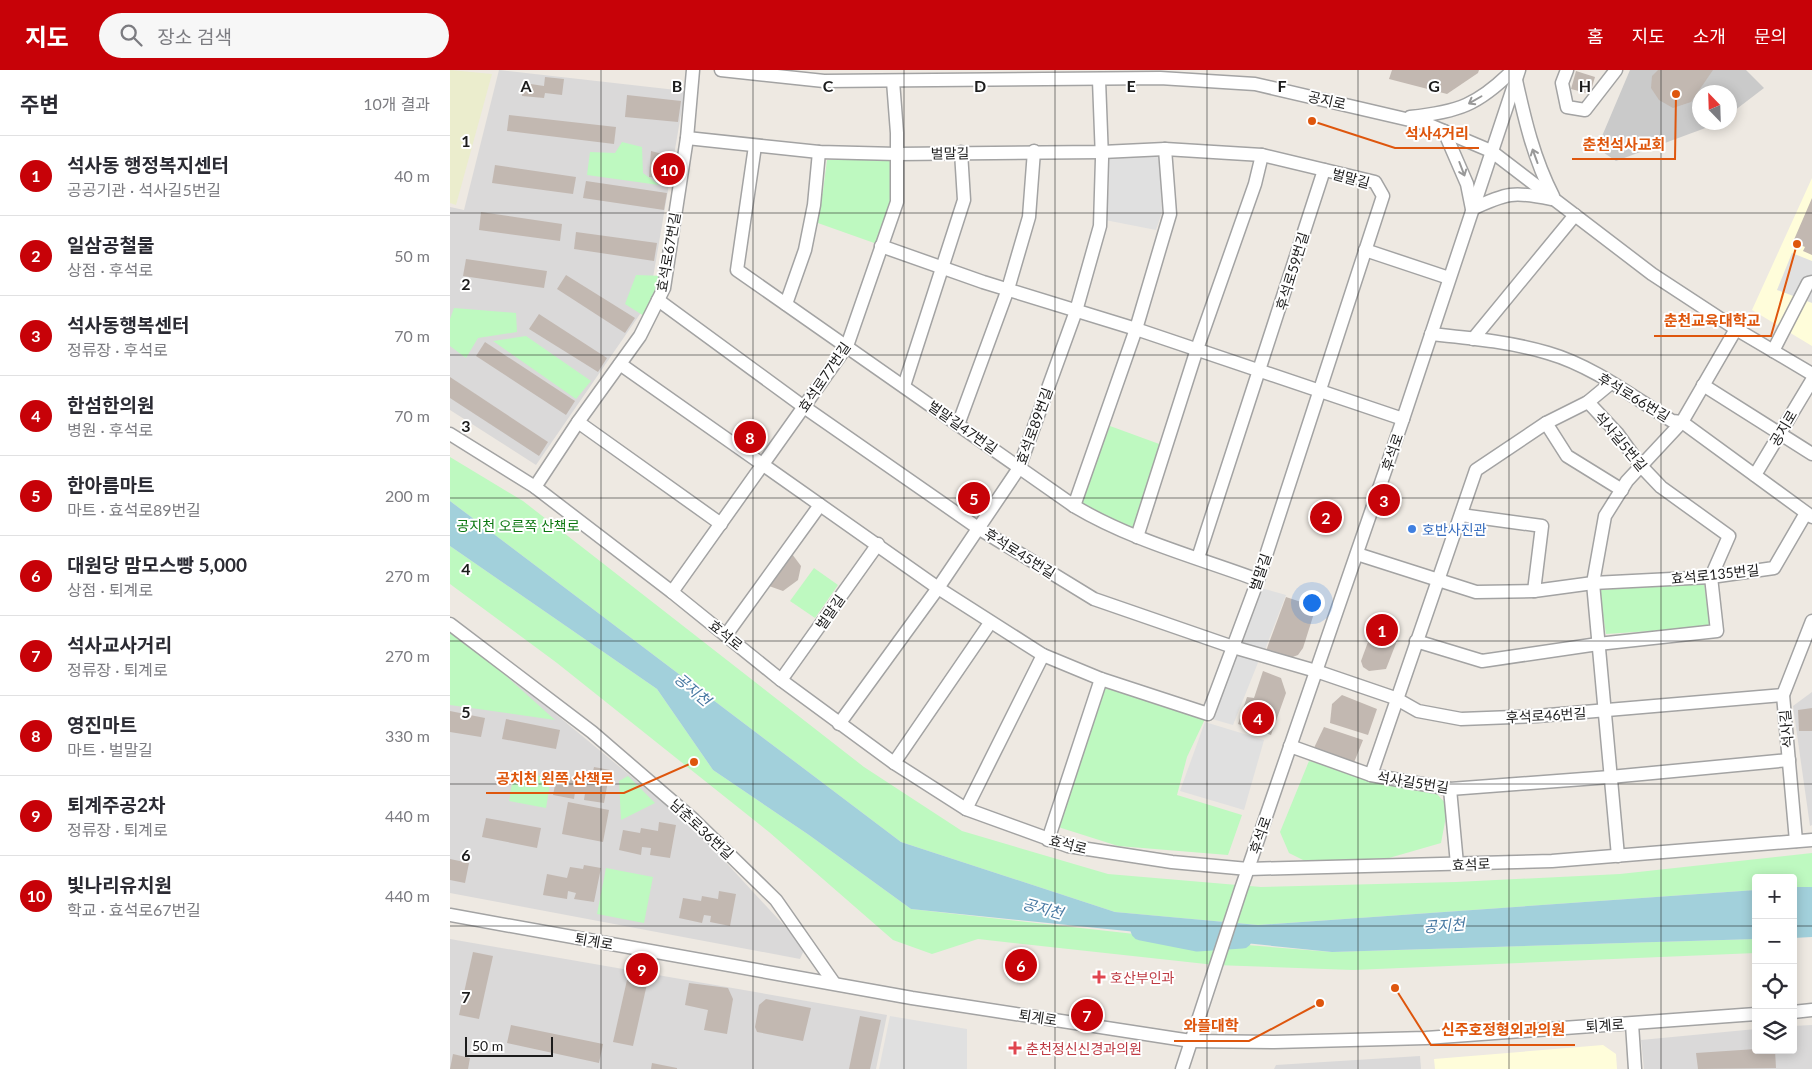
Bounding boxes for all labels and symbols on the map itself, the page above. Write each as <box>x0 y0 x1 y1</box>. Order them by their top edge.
text: A <box>519 76 532 95</box>
text: B <box>672 76 682 95</box>
text: C <box>823 76 834 95</box>
text: D <box>974 76 986 95</box>
text: E <box>1126 76 1136 95</box>
text: F <box>1277 76 1287 95</box>
text: G <box>1428 76 1440 95</box>
text: H <box>1579 76 1591 95</box>
north arrow <box>1692 85 1737 130</box>
street label: 공지로 <box>1306 87 1348 113</box>
one-way arrow <box>1469 96 1483 106</box>
callout: 석사4거리 <box>1395 118 1479 148</box>
text: 석사4거리 <box>1405 124 1469 142</box>
callout: 춘천석사교회 <box>1572 129 1675 159</box>
text: 1 <box>461 131 471 150</box>
text: 춘천석사교회 <box>1583 135 1665 153</box>
street label: 벌말길 <box>931 144 969 162</box>
one-way arrow <box>1530 149 1539 165</box>
pin: 10 <box>653 150 685 188</box>
one-way arrow <box>1457 161 1467 176</box>
street label: 벌말길 <box>1330 165 1372 191</box>
street label: 효석로67번길 <box>653 211 683 293</box>
street label: 후석로59번길 <box>1272 230 1312 312</box>
text: 2 <box>461 274 471 293</box>
callout: 춘천교육대학교 <box>1654 306 1771 336</box>
text: 춘천교육대학교 <box>1664 311 1760 329</box>
street label: 효석로77번길 <box>794 339 854 415</box>
street label: 후석로66번길 <box>1595 369 1673 425</box>
street label: 효석로89번길 <box>1012 385 1056 467</box>
street label: 벌말길47번길 <box>925 397 1001 457</box>
street label: 공지로 <box>1766 407 1800 449</box>
street label: 석사길5번길 <box>1591 408 1651 474</box>
text: 3 <box>461 416 471 435</box>
pin: 8 <box>734 418 766 456</box>
street label: 후석로 <box>1378 431 1406 473</box>
pin: 5 <box>958 479 990 517</box>
pin: 3 <box>1368 481 1400 519</box>
pin: 2 <box>1310 498 1342 536</box>
park label: 공지천 오른쪽 산책로 <box>456 517 580 534</box>
place label: 호반사진관 <box>1422 521 1487 538</box>
marker: 호반사진관 <box>1406 523 1418 535</box>
street label: 후석로45번길 <box>981 524 1059 582</box>
street label: 벌말길 <box>1246 551 1274 593</box>
text: 4 <box>461 559 471 578</box>
street label: 효석로135번길 <box>1670 561 1760 587</box>
your location <box>1299 590 1325 616</box>
street label: 벌말길 <box>812 591 848 633</box>
pin: 1 <box>1366 611 1398 649</box>
street label: 효석로 <box>706 616 746 654</box>
water label: 공지천 <box>671 669 716 711</box>
pin: 4 <box>1242 699 1274 737</box>
text: 5 <box>461 702 471 721</box>
street label: 후석로46번길 <box>1505 704 1587 726</box>
street label: 석사길 <box>1776 709 1796 749</box>
callout: 공치천 왼쪽 산책로 <box>486 763 624 793</box>
street label: 석사길5번길 <box>1376 768 1450 796</box>
text: 공치천 왼쪽 산책로 <box>496 769 614 787</box>
street label: 남춘로36번길 <box>667 795 737 863</box>
street label: 후석로 <box>1246 814 1274 856</box>
street label: 효석로 <box>1047 831 1089 857</box>
text: 6 <box>461 845 471 864</box>
street label: 효석로 <box>1451 855 1491 873</box>
water label: 공지천 <box>1021 894 1067 923</box>
water label: 공지천 <box>1423 914 1467 935</box>
street label: 퇴계로 <box>573 929 615 953</box>
pin: 6 <box>1005 946 1037 984</box>
pin: 9 <box>626 950 658 988</box>
place label: 호산부인과 <box>1110 969 1175 986</box>
marker: 호산부인과 <box>1092 970 1106 984</box>
text: 7 <box>461 987 471 1006</box>
pin: 7 <box>1071 996 1103 1034</box>
street label: 퇴계로 <box>1018 1006 1059 1028</box>
callout: 와플대학 <box>1174 1011 1249 1041</box>
callout: 신주호정형외과의원 <box>1431 1015 1575 1045</box>
street label: 퇴계로 <box>1585 1015 1625 1035</box>
text: 와플대학 <box>1183 1016 1239 1034</box>
text: 신주호정형외과의원 <box>1441 1020 1565 1038</box>
scale bar <box>465 1034 552 1057</box>
place label: 춘천정신신경과의원 <box>1026 1040 1142 1057</box>
marker: 춘천정신신경과의원 <box>1008 1041 1022 1055</box>

